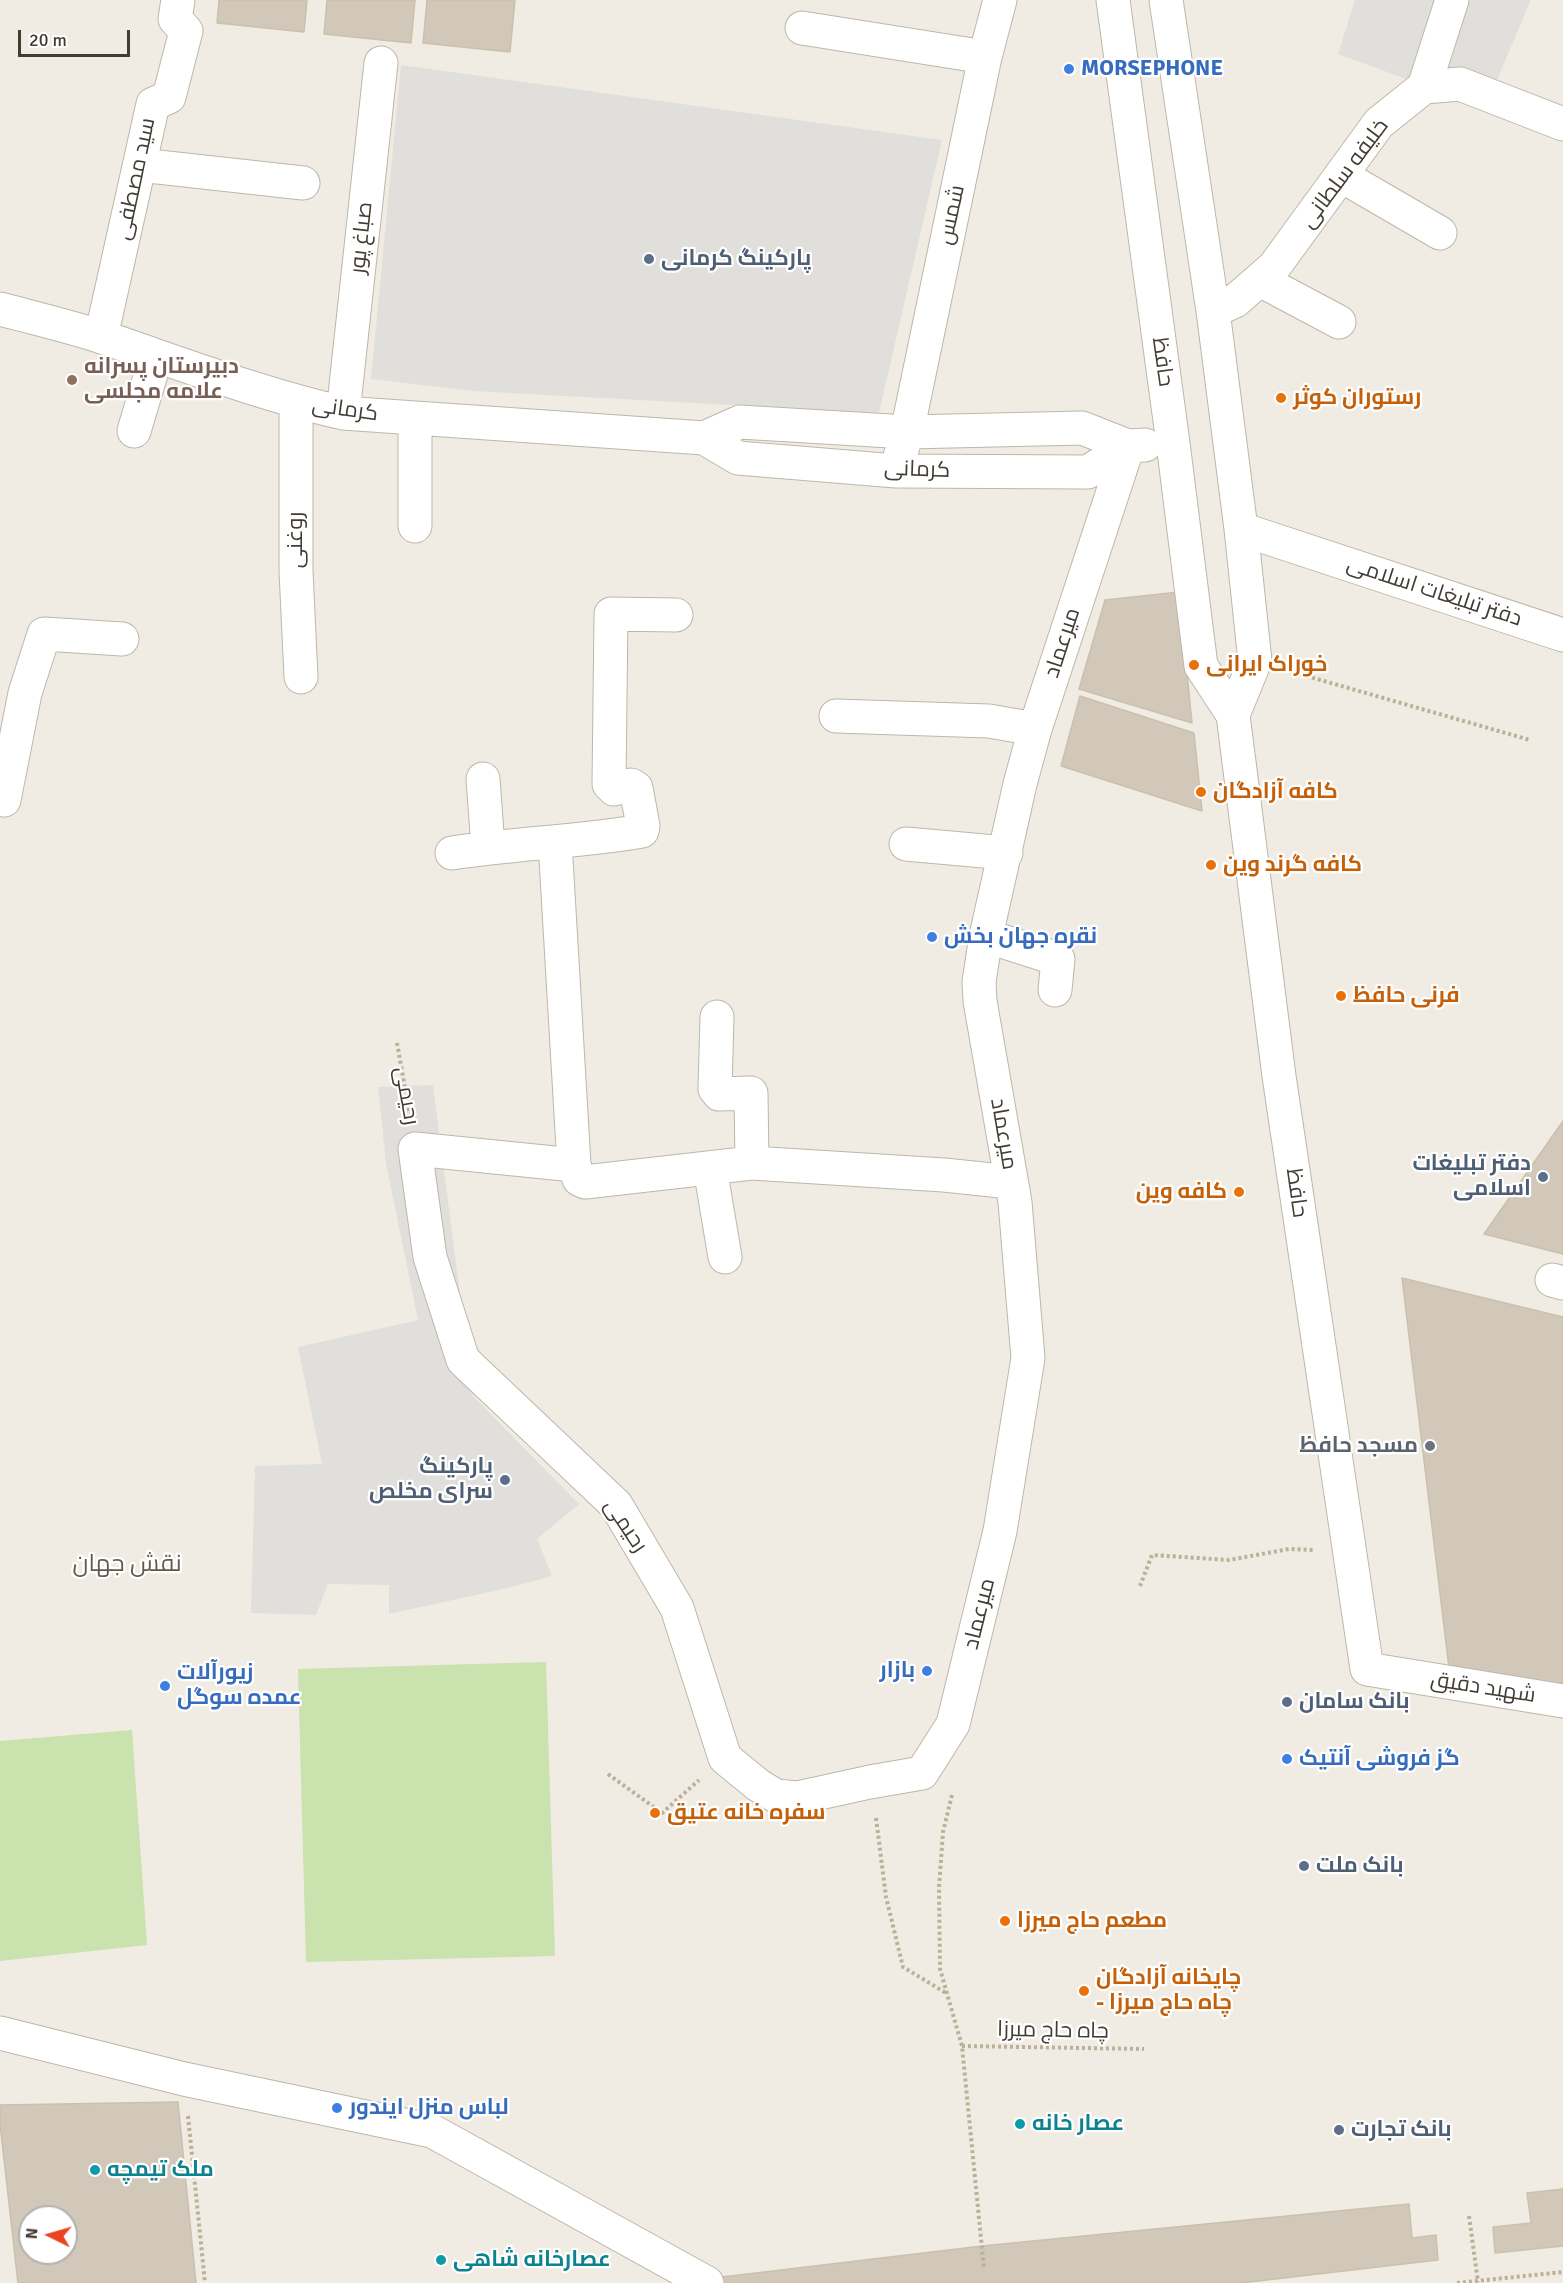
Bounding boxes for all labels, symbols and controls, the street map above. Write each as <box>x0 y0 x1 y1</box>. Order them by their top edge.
scale bar <box>21 18 134 56</box>
text: 20 m <box>29 29 67 51</box>
place label: MORSEPHONE <box>1081 56 1223 82</box>
marker: MORSEPHONE <box>1062 62 1076 76</box>
street label: خلیفه سلطانی <box>1295 114 1395 234</box>
street label: سید مصطفی <box>110 116 162 242</box>
street label: شمس <box>933 183 971 247</box>
street label: صباغ پور <box>345 201 379 275</box>
place label: پارکینگ کرمانی <box>661 246 811 272</box>
marker: پارکینگ کرمانی <box>642 252 656 266</box>
street label: حافظ <box>1145 336 1179 388</box>
place label: دبیرستان پسرانه علامه مجلسی <box>84 354 239 406</box>
marker: دبیرستان پسرانه علامه مجلسی <box>65 373 79 387</box>
place label: رستوران کوثر <box>1293 385 1421 411</box>
marker: رستوران کوثر <box>1274 391 1288 405</box>
street label: کرمانی <box>310 392 380 428</box>
street label: کرمانی <box>883 456 951 484</box>
street label: روغنی <box>283 512 309 568</box>
street label: دفتر تبلیغات اسلامی <box>1343 551 1525 633</box>
street label: میرعماد <box>1039 605 1087 681</box>
place label: خوراک ایرانی <box>1206 652 1327 678</box>
marker: خوراک ایرانی <box>1187 658 1201 672</box>
place label: کافه آزادگان <box>1213 779 1338 805</box>
marker: کافه آزادگان <box>1194 785 1208 799</box>
place label: کافه گرند وین <box>1223 852 1362 878</box>
marker: کافه گرند وین <box>1204 858 1218 872</box>
place label: نقره جهان بخش <box>944 924 1097 950</box>
marker: نقره جهان بخش <box>925 930 939 944</box>
place label: فرنی حافظ <box>1353 983 1460 1009</box>
marker: فرنی حافظ <box>1334 989 1348 1003</box>
street label: رحیمی <box>388 1065 424 1127</box>
street label: میرعماد <box>984 1096 1022 1172</box>
place label: دفتر تبلیغات اسلامی <box>1412 1151 1531 1202</box>
street label: حافظ <box>1279 1167 1313 1219</box>
marker: دفتر تبلیغات اسلامی <box>1536 1170 1550 1184</box>
place label: کافه وین <box>1136 1179 1227 1205</box>
marker: کافه وین <box>1232 1185 1246 1199</box>
place label: مسجد حافظ <box>1299 1433 1418 1459</box>
marker: مسجد حافظ <box>1423 1439 1437 1453</box>
place label: پارکینگ سرای مخلص <box>369 1454 493 1506</box>
marker: پارکینگ سرای مخلص <box>498 1473 512 1487</box>
street label: رحیمی <box>598 1494 652 1558</box>
district label: نقش جهان <box>72 1551 182 1579</box>
street label: میرعماد <box>958 1576 1002 1652</box>
place label: بازار <box>880 1658 915 1684</box>
place label: زیورآلات عمده سوگل <box>177 1660 302 1712</box>
marker: بازار <box>920 1664 934 1678</box>
street label: شهید دقیق <box>1429 1667 1537 1709</box>
marker: زیورآلات عمده سوگل <box>158 1679 172 1693</box>
place label: بانک سامان <box>1299 1689 1410 1715</box>
marker: بانک سامان <box>1280 1695 1294 1709</box>
place label: گز فروشی آنتیک <box>1299 1746 1460 1772</box>
marker: گز فروشی آنتیک <box>1280 1752 1294 1766</box>
place label: سفره خانه عتیق <box>667 1800 826 1826</box>
marker: سفره خانه عتیق <box>648 1806 662 1820</box>
place label: بانک ملت <box>1316 1853 1404 1879</box>
marker: بانک ملت <box>1297 1859 1311 1873</box>
place label: مطعم حاج ميرزا <box>1017 1908 1167 1934</box>
marker: مطعم حاج ميرزا <box>998 1914 1012 1928</box>
place label: چایخانه آزادگان - چاه حاج میرزا <box>1096 1965 1241 2017</box>
marker: چایخانه آزادگان - چاه حاج میرزا <box>1077 1984 1091 1998</box>
street label: چاه حاج میرزا <box>997 2017 1109 2045</box>
place label: لباس منزل ایندور <box>349 2095 509 2121</box>
marker: لباس منزل ایندور <box>330 2101 344 2115</box>
place label: عصار خانه <box>1032 2111 1124 2137</box>
marker: عصار خانه <box>1013 2117 1027 2131</box>
place label: بانک تجارت <box>1351 2117 1452 2143</box>
marker: بانک تجارت <box>1332 2123 1346 2137</box>
place label: ملک تیمچه <box>107 2157 214 2183</box>
marker: ملک تیمچه <box>88 2163 102 2177</box>
north arrow <box>18 2205 78 2265</box>
text: N <box>22 2227 43 2240</box>
place label: عصارخانه شاهی <box>453 2247 611 2273</box>
marker: عصارخانه شاهی <box>434 2253 448 2267</box>

